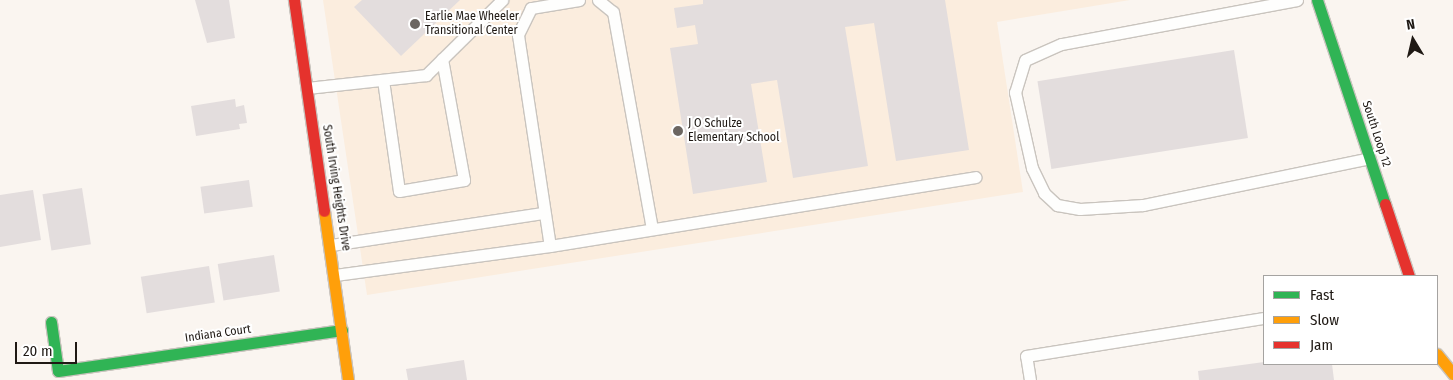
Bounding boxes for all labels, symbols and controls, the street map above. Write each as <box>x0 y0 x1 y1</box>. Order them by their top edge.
place label: Earlie Mae Wheeler Transitional Center <box>425 10 519 38</box>
north arrow <box>1388 15 1438 65</box>
text: N <box>1405 16 1416 34</box>
marker: Earlie Mae Wheeler Transitional Center <box>409 18 421 30</box>
street label: South Loop 12 <box>1359 99 1393 169</box>
place label: J O Schulze Elementary School <box>688 117 779 145</box>
street label: South Irving Heights Drive <box>319 124 353 252</box>
marker: J O Schulze Elementary School <box>672 125 684 137</box>
legend <box>1263 275 1438 365</box>
text: Fast <box>1310 286 1334 304</box>
text: Slow <box>1310 311 1339 329</box>
street label: Indiana Court <box>184 322 252 346</box>
scale bar <box>18 332 80 364</box>
text: Jam <box>1310 336 1333 354</box>
text: 20 m <box>23 342 53 360</box>

